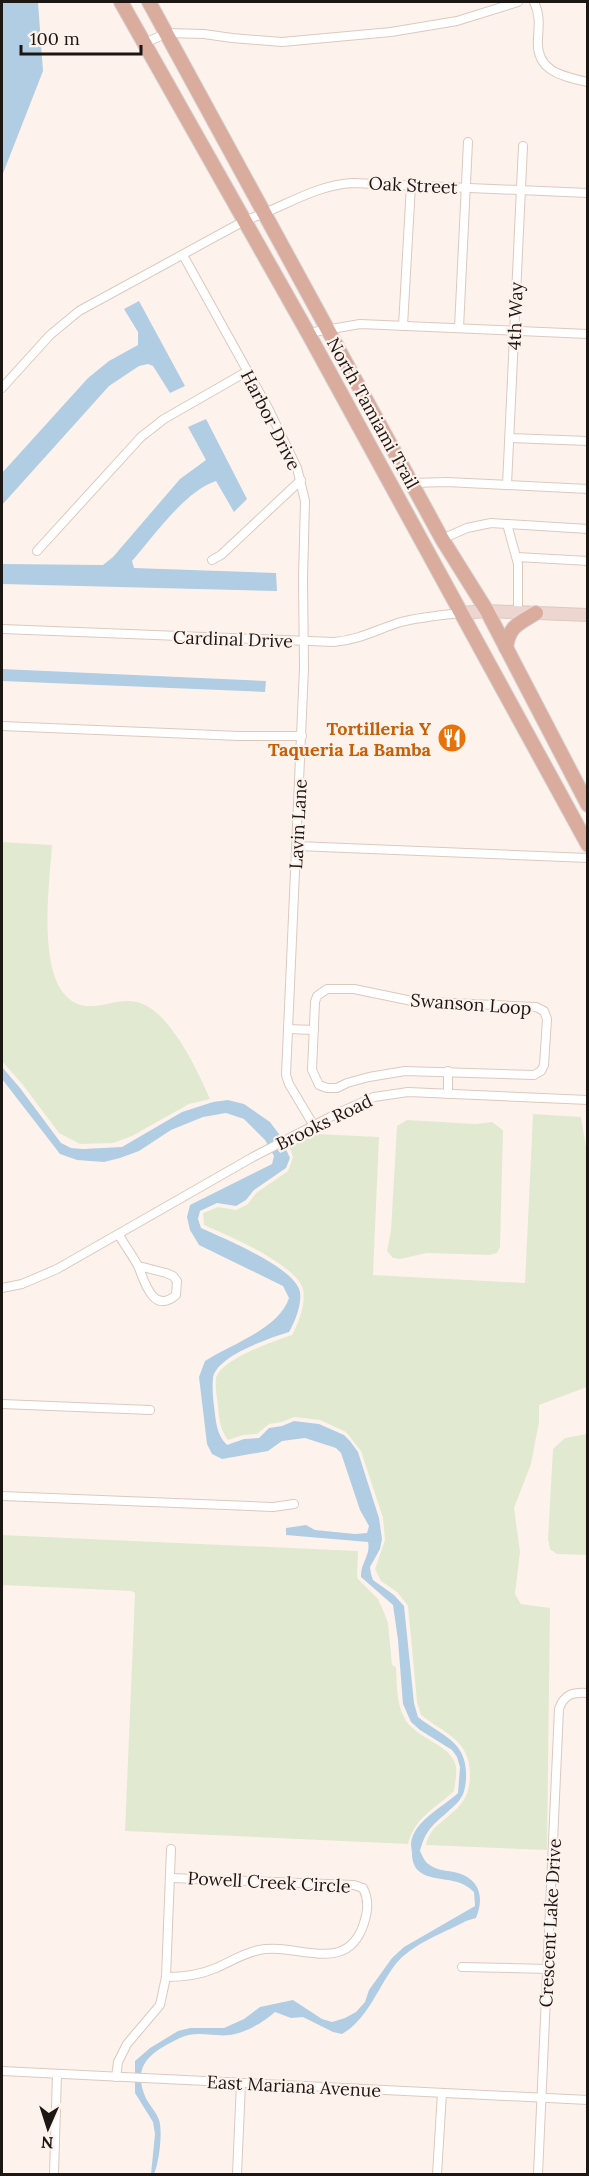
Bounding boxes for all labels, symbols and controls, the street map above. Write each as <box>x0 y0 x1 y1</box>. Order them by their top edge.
scale bar <box>21 18 141 56</box>
text: 100 m <box>30 27 80 50</box>
street label: Oak Street <box>368 171 458 199</box>
street label: 4th Way <box>502 281 528 350</box>
street label: North Tamiami Trail <box>322 333 424 493</box>
street label: Harbor Drive <box>236 366 306 474</box>
street label: Cardinal Drive <box>173 625 294 653</box>
place label: Tortilleria Y Taqueria La Bamba <box>268 717 432 761</box>
restaurant icon: Tortilleria Y Taqueria La Bamba <box>436 722 468 754</box>
street label: Lavin Lane <box>284 778 312 870</box>
street label: Swanson Loop <box>410 988 532 1020</box>
street label: Brooks Road <box>272 1089 376 1155</box>
street label: Crescent Lake Drive <box>534 1838 566 2008</box>
street label: Powell Creek Circle <box>187 1866 351 1898</box>
street label: East Mariana Avenue <box>206 2070 382 2102</box>
north arrow <box>18 2098 78 2158</box>
text: N <box>41 2133 54 2153</box>

